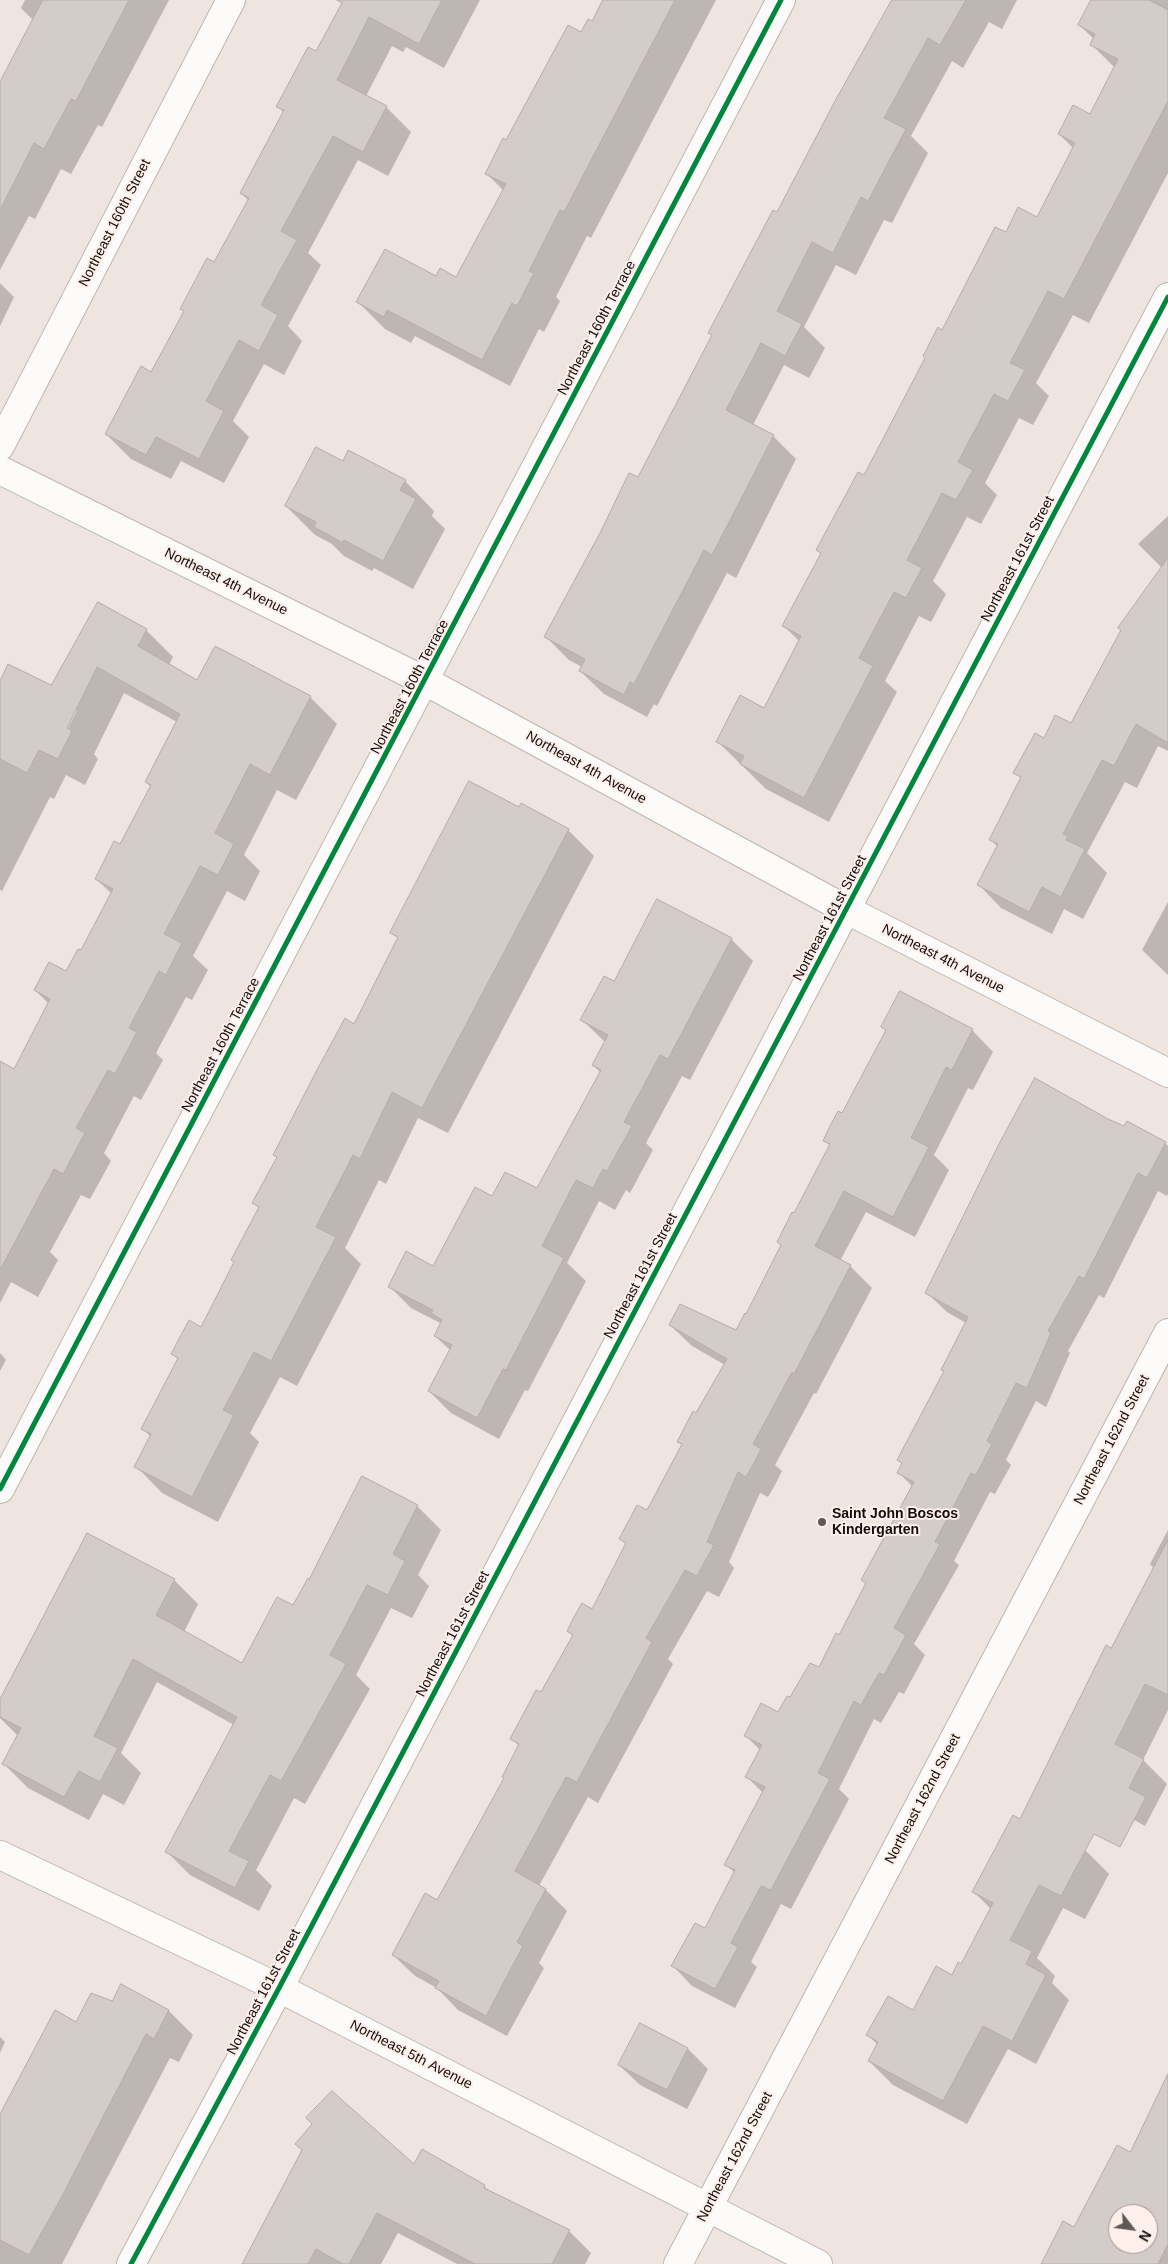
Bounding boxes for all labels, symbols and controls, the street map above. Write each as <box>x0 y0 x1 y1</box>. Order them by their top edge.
street label: Northeast 160th Street <box>76 156 154 290</box>
street label: Northeast 160th Terrace <box>554 258 640 398</box>
street label: Northeast 161st Street <box>978 493 1058 625</box>
street label: Northeast 4th Avenue <box>162 545 290 619</box>
street label: Northeast 160th Terrace <box>367 617 453 757</box>
street label: Northeast 4th Avenue <box>523 728 649 808</box>
street label: Northeast 161st Street <box>790 852 870 984</box>
street label: Northeast 4th Avenue <box>879 921 1007 997</box>
street label: Northeast 160th Terrace <box>178 975 264 1115</box>
street label: Northeast 161st Street <box>601 1210 681 1342</box>
street label: Northeast 162nd Street <box>1071 1372 1153 1508</box>
place label: Saint John Boscos Kindergarten <box>832 1506 958 1538</box>
marker: Saint John Boscos Kindergarten <box>816 1516 828 1528</box>
street label: Northeast 161st Street <box>413 1568 493 1700</box>
street label: Northeast 162nd Street <box>882 1731 964 1867</box>
street label: Northeast 161st Street <box>224 1926 304 2058</box>
street label: Northeast 5th Avenue <box>347 2017 475 2093</box>
street label: Northeast 162nd Street <box>694 2089 776 2225</box>
north arrow <box>1108 2204 1158 2254</box>
text: N <box>1136 2228 1155 2244</box>

